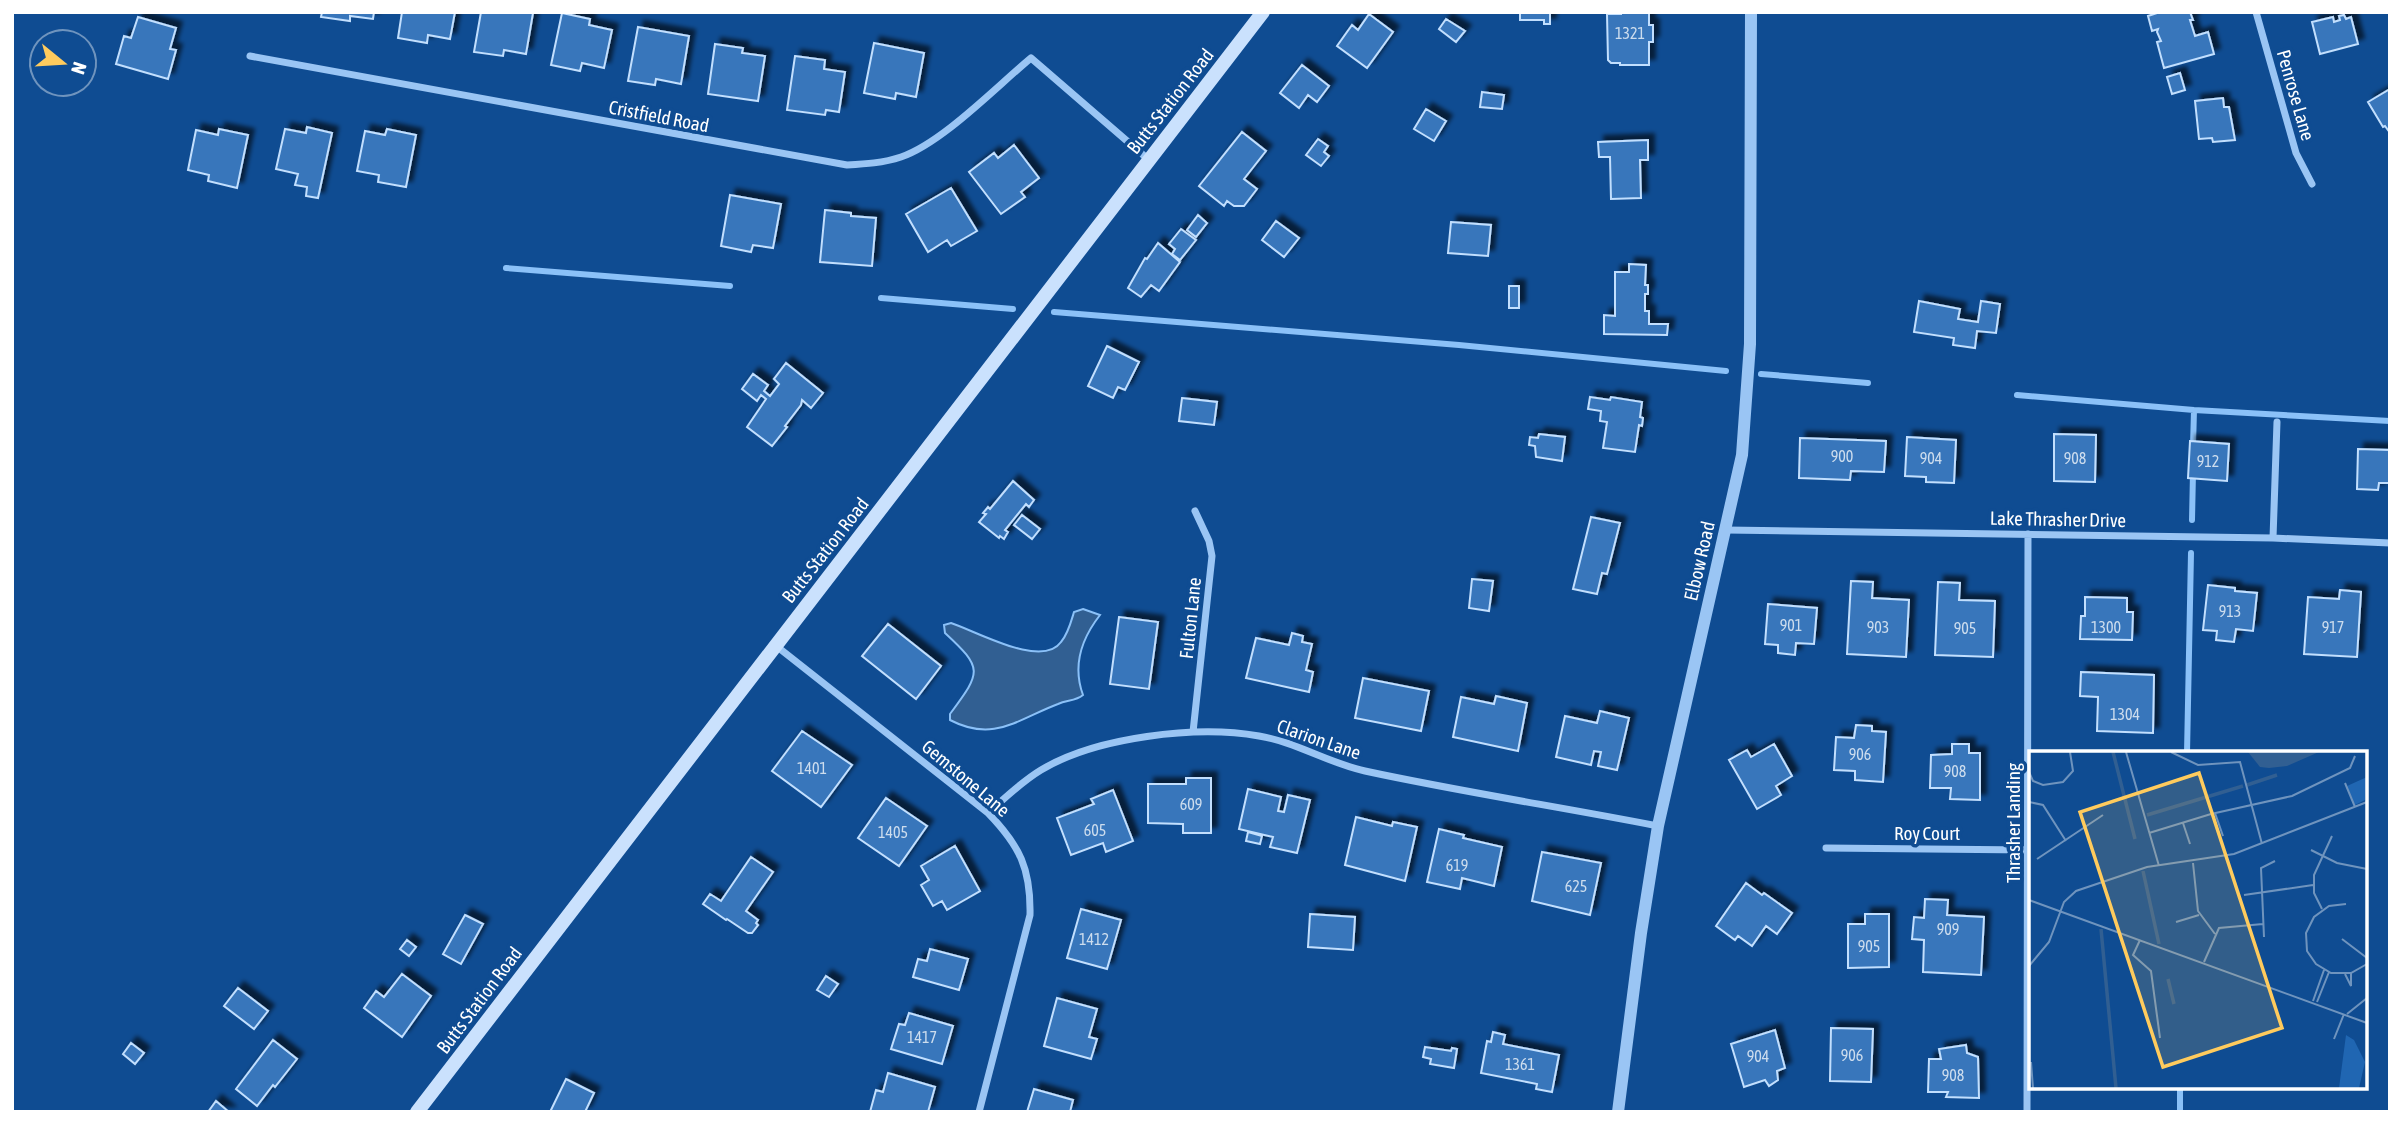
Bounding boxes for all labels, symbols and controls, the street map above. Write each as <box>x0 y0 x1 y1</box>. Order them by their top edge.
house number: 1321 <box>1615 24 1645 42</box>
north arrow <box>28 28 98 98</box>
street label: Butts Station Road <box>1122 44 1218 158</box>
street label: Penrose Lane <box>2273 47 2319 143</box>
text: N <box>67 60 91 77</box>
street label: Cristfield Road <box>607 96 711 136</box>
house number: 900 <box>1831 447 1853 465</box>
house number: 904 <box>1920 449 1942 467</box>
house number: 908 <box>2064 449 2086 467</box>
house number: 912 <box>2197 452 2219 470</box>
street label: Butts Station Road <box>777 493 873 607</box>
street label: Lake Thrasher Drive <box>1990 507 2126 531</box>
street label: Elbow Road <box>1679 519 1719 603</box>
street label: Fulton Lane <box>1175 576 1205 660</box>
house number: 913 <box>2219 602 2241 620</box>
house number: 901 <box>1780 616 1802 634</box>
house number: 903 <box>1867 618 1889 636</box>
house number: 1300 <box>2091 618 2121 636</box>
house number: 917 <box>2322 618 2344 636</box>
house number: 905 <box>1954 619 1976 637</box>
house number: 1304 <box>2110 705 2140 723</box>
street label: Clarion Lane <box>1274 714 1364 764</box>
street label: Gemstone Lane <box>918 735 1014 821</box>
house number: 906 <box>1849 745 1871 763</box>
inset map <box>2029 751 2367 1089</box>
house number: 1401 <box>797 759 827 777</box>
house number: 908 <box>1944 762 1966 780</box>
street label: Thrasher Landing <box>2002 762 2024 883</box>
house number: 609 <box>1180 795 1202 813</box>
house number: 605 <box>1084 821 1106 839</box>
street label: Roy Court <box>1894 822 1960 844</box>
house number: 1405 <box>878 823 908 841</box>
house number: 619 <box>1446 856 1468 874</box>
house number: 625 <box>1565 877 1587 895</box>
house number: 909 <box>1937 920 1959 938</box>
house number: 1412 <box>1079 930 1109 948</box>
house number: 905 <box>1858 937 1880 955</box>
street label: Butts Station Road <box>432 942 526 1058</box>
house number: 1417 <box>907 1028 937 1046</box>
house number: 906 <box>1841 1046 1863 1064</box>
house number: 904 <box>1747 1047 1769 1065</box>
house number: 1361 <box>1505 1055 1535 1073</box>
house number: 908 <box>1942 1066 1964 1084</box>

